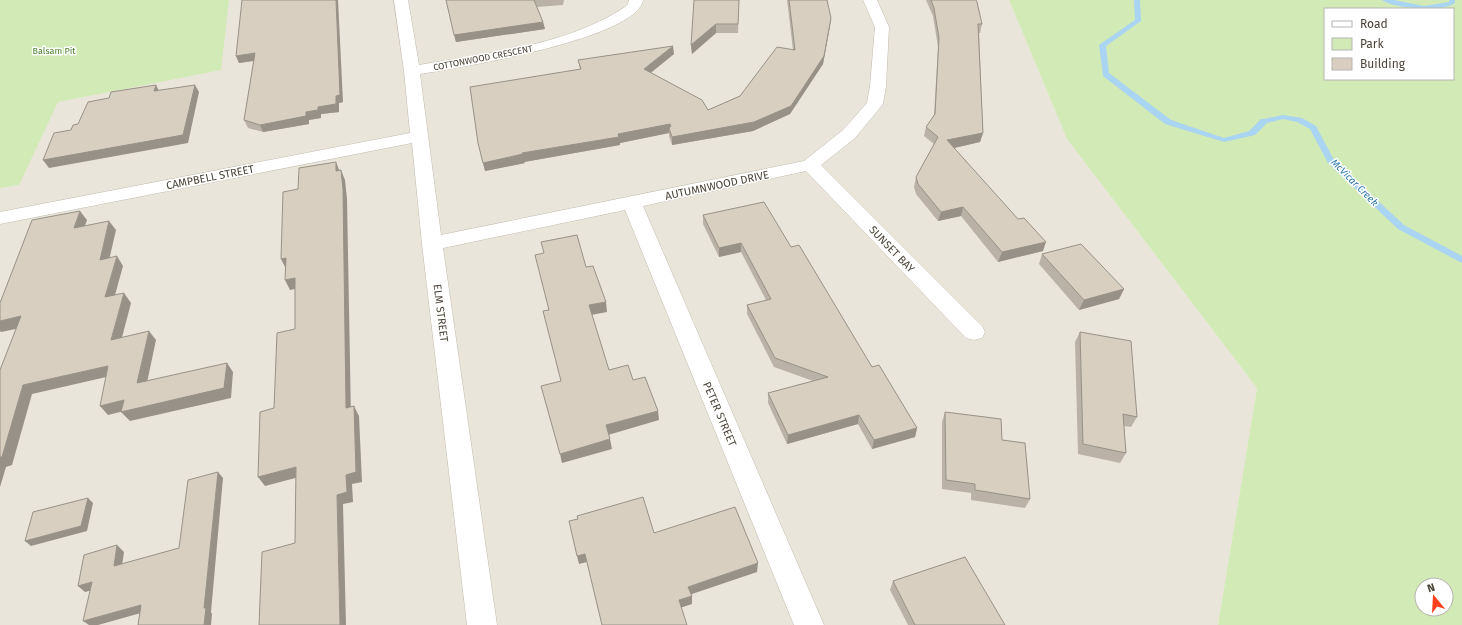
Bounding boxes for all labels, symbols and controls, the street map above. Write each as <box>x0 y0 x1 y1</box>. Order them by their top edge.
legend <box>1324 8 1454 80</box>
text: Road <box>1360 17 1388 31</box>
text: Park <box>1360 37 1384 51</box>
street label: COTTONWOOD CRESCENT <box>432 43 534 73</box>
park label: Balsam Pit <box>32 46 76 56</box>
text: Building <box>1360 57 1406 71</box>
water label: McVicar Creek <box>1328 157 1381 209</box>
street label: CAMPBELL STREET <box>165 163 256 192</box>
street label: AUTUMNWOOD DRIVE <box>664 168 770 203</box>
street label: SUNSET BAY <box>866 223 917 275</box>
street label: ELM STREET <box>431 283 451 343</box>
street label: PETER STREET <box>700 380 739 449</box>
north arrow <box>1414 577 1454 617</box>
text: N <box>1426 581 1437 595</box>

